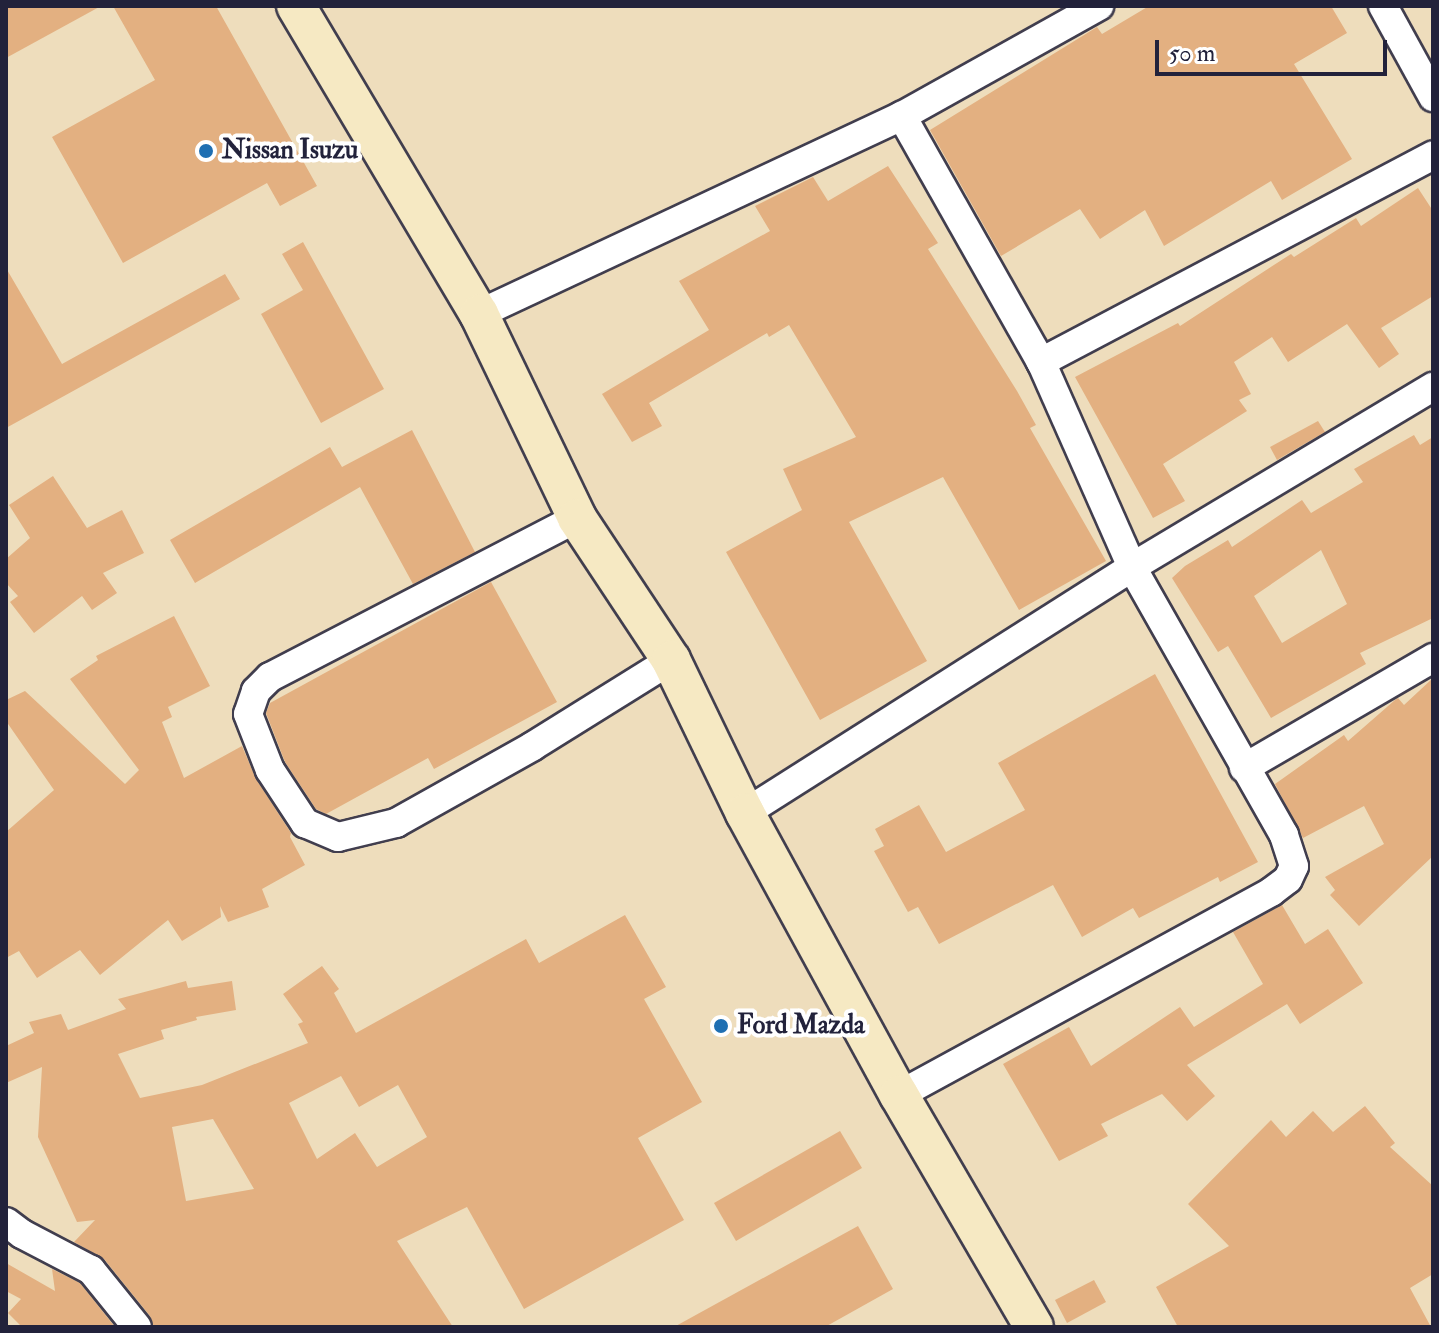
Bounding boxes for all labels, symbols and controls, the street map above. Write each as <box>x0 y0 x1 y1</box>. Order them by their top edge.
scale bar <box>1159 24 1391 74</box>
text: 50 m <box>1169 38 1215 69</box>
place label: Nissan Isuzu <box>222 135 358 167</box>
marker: Nissan Isuzu <box>197 142 215 160</box>
place label: Ford Mazda <box>737 1010 865 1042</box>
marker: Ford Mazda <box>712 1017 730 1035</box>

